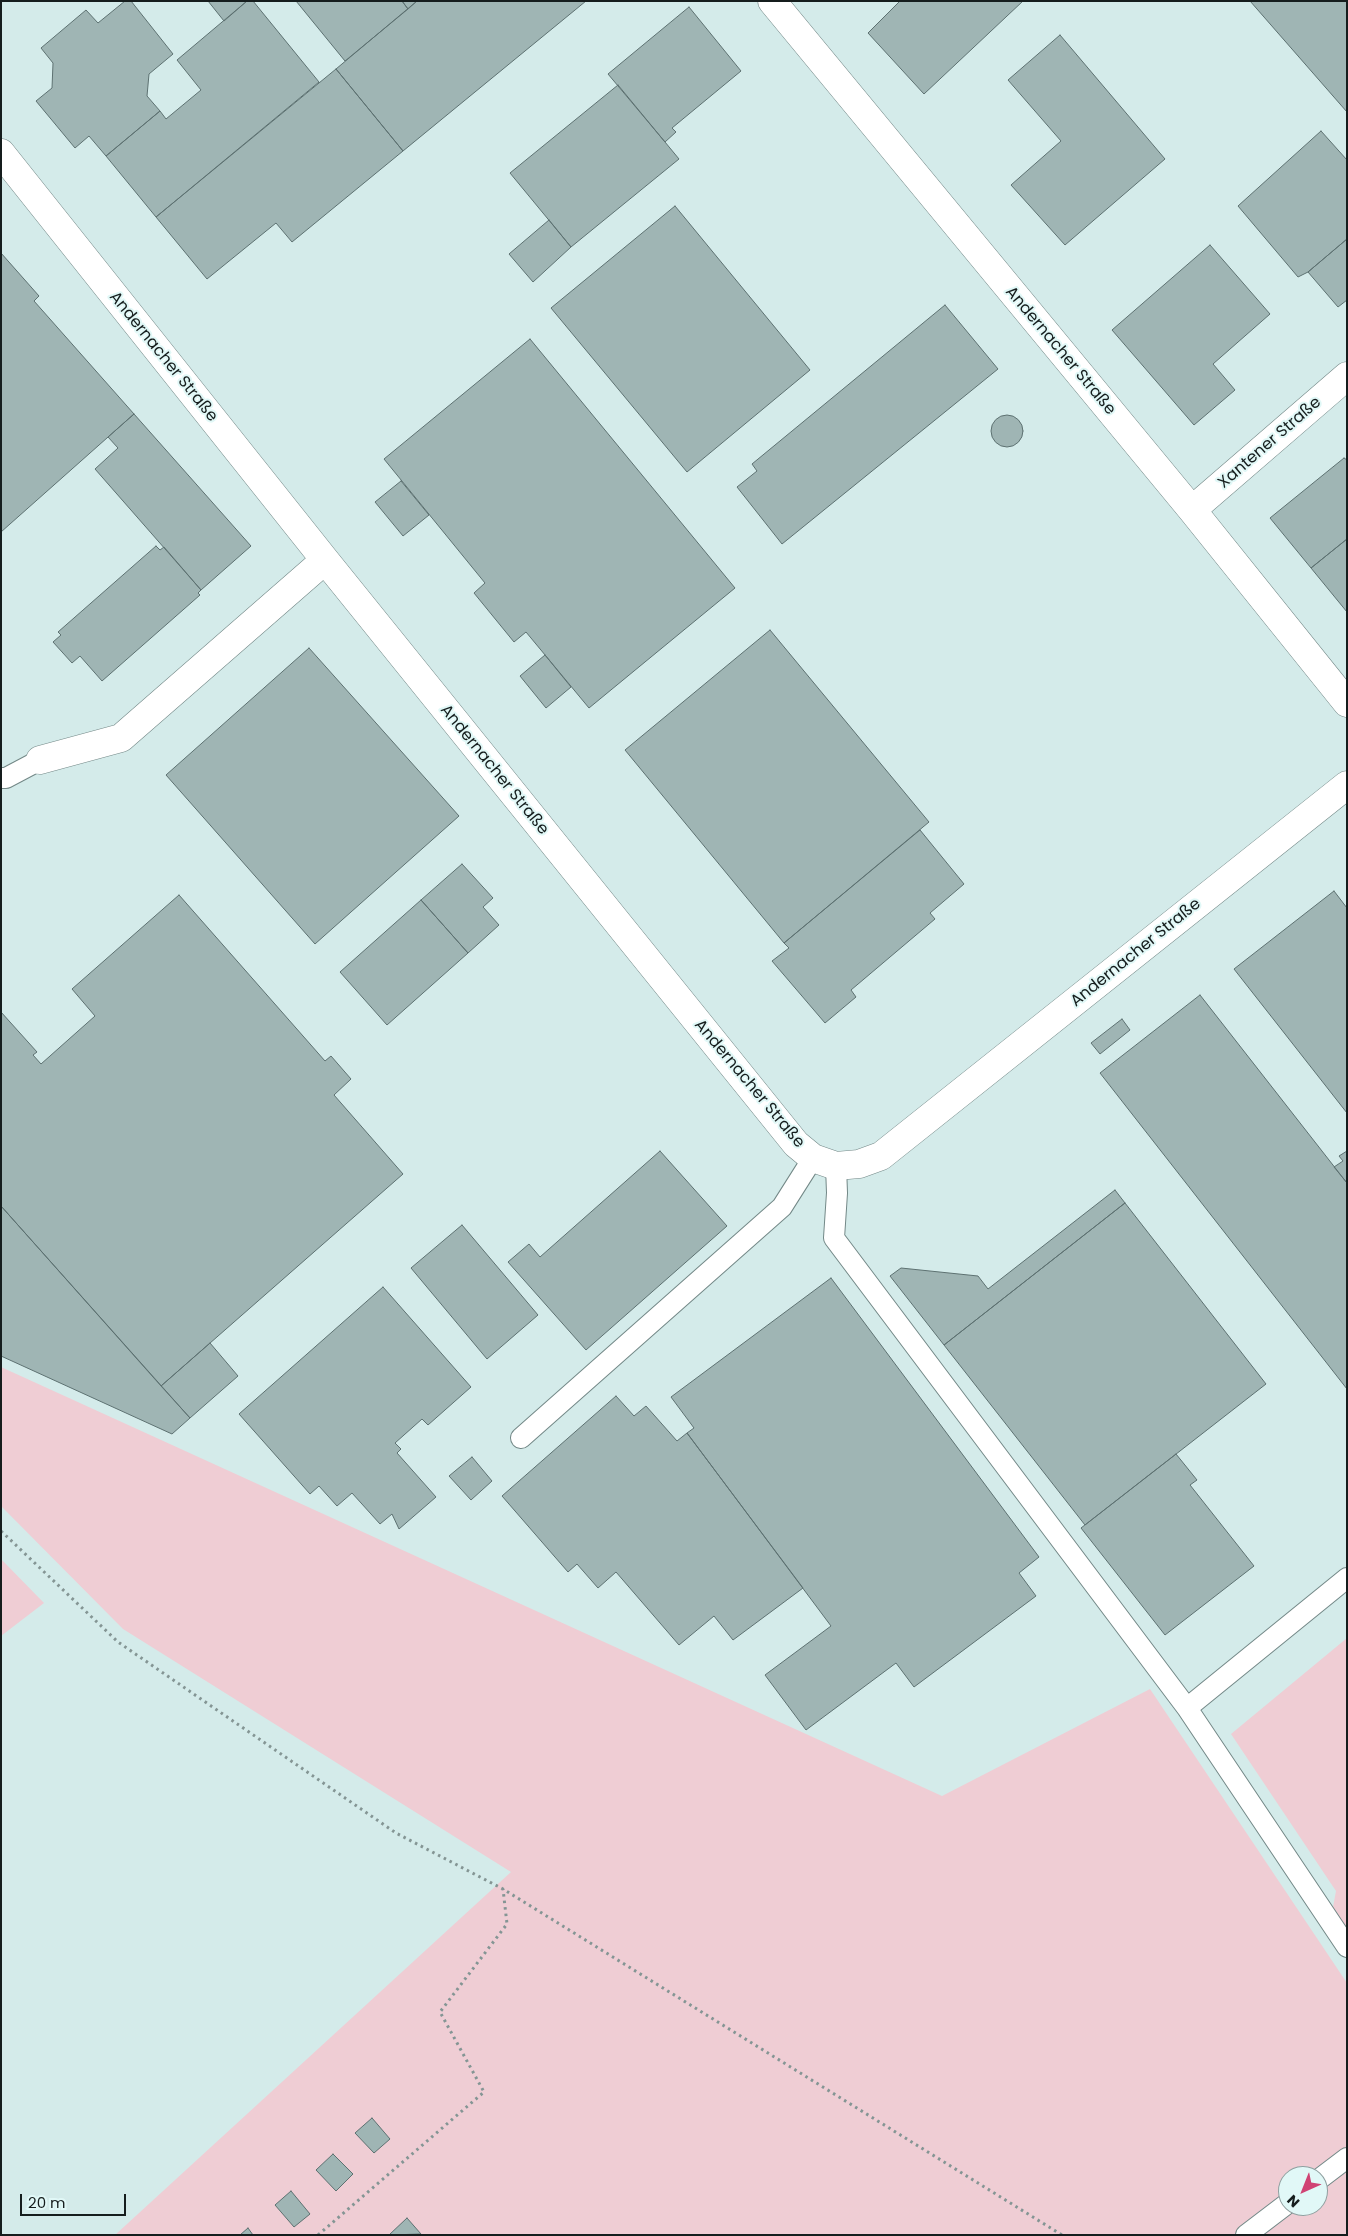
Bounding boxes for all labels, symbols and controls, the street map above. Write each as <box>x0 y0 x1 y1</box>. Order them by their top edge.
street label: Andernacher Straße <box>1001 283 1119 419</box>
street label: Andernacher Straße <box>105 288 221 426</box>
street label: Xantener Straße <box>1215 393 1325 493</box>
street label: Andernacher Straße <box>436 701 552 839</box>
street label: Andernacher Straße <box>1067 895 1205 1011</box>
street label: Andernacher Straße <box>690 1016 808 1152</box>
north arrow <box>1278 2166 1328 2216</box>
scale bar <box>22 2184 129 2216</box>
text: N <box>1283 2190 1304 2212</box>
text: 20 m <box>28 2192 66 2213</box>

